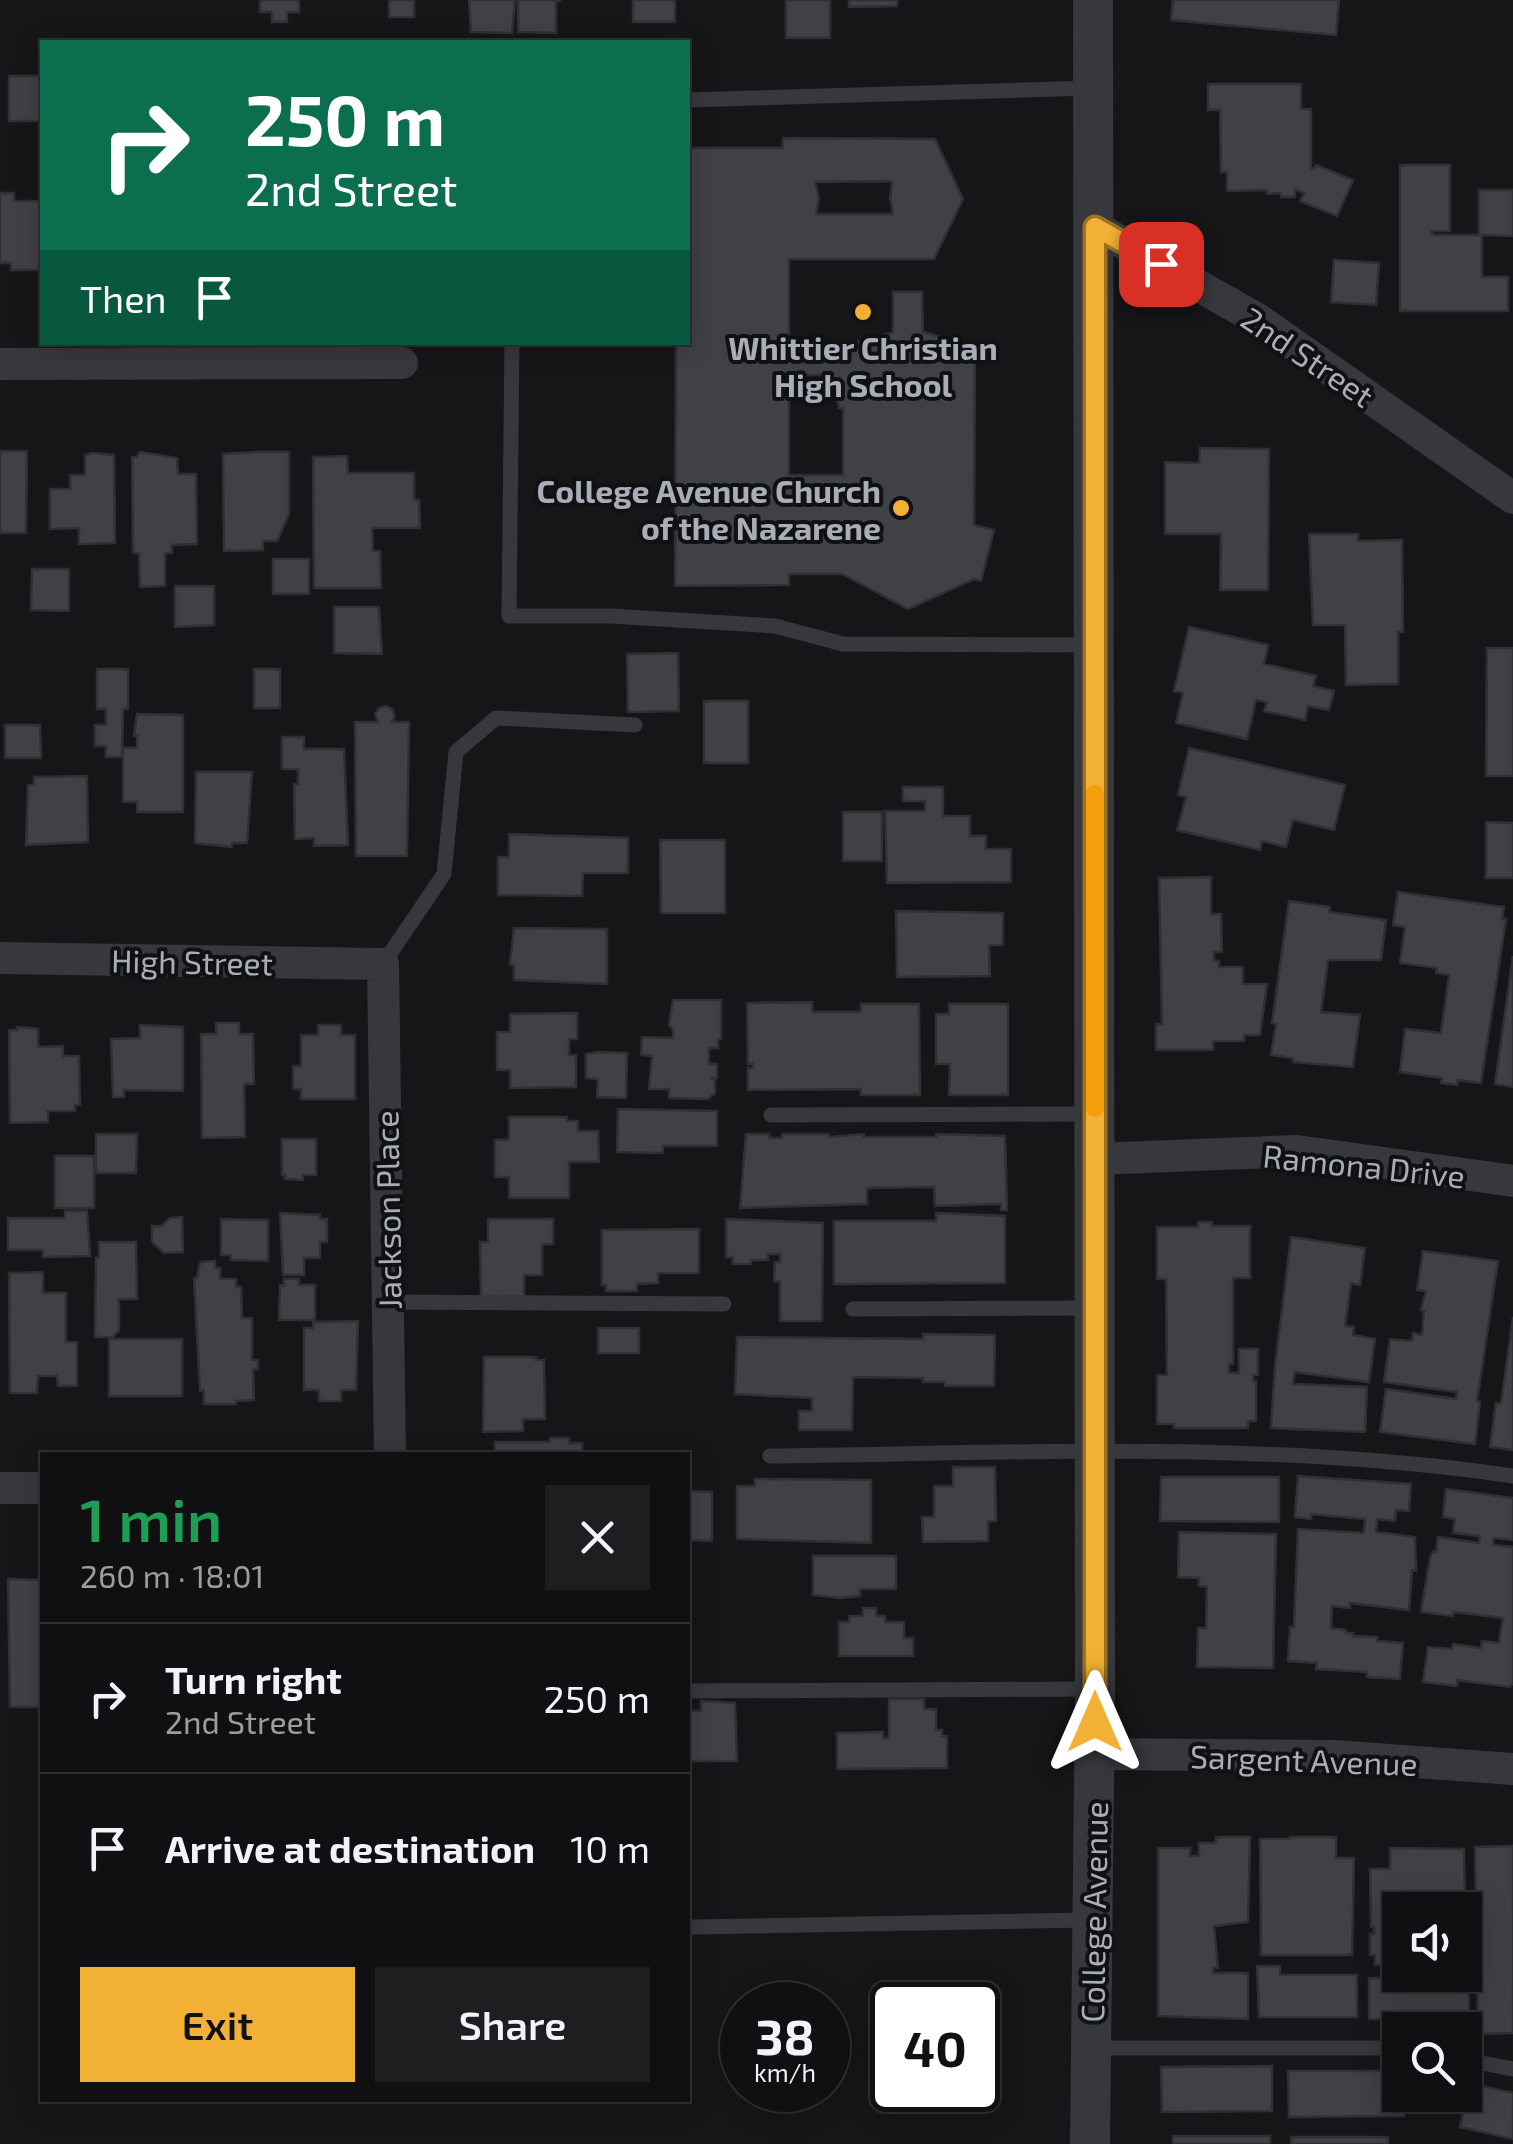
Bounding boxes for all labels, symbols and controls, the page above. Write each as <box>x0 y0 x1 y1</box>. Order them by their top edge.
text: 250 m <box>245 76 445 160</box>
icon: right <box>80 80 210 210</box>
text: 2nd Street <box>245 161 457 215</box>
pin <box>1119 222 1204 307</box>
icon: arrive <box>1134 237 1189 292</box>
icon: arrive <box>187 270 242 325</box>
text: Then <box>80 275 167 321</box>
street label: 2nd Street <box>1235 298 1381 414</box>
marker: Whittier Christian High School <box>852 301 874 323</box>
place label: Whittier Christian High School <box>728 328 998 403</box>
place label: College Avenue Church of the Nazarene <box>536 471 881 546</box>
marker: College Avenue Church of the Nazarene <box>890 497 912 519</box>
street label: High Street <box>111 941 273 981</box>
street label: Jackson Place <box>366 1110 408 1310</box>
street label: Ramona Drive <box>1261 1136 1467 1194</box>
text: 1 min <box>80 1482 222 1554</box>
button: close <box>545 1485 650 1590</box>
text: 260 m · 18:01 <box>80 1556 264 1594</box>
text: Turn right <box>165 1656 342 1702</box>
position arrow <box>1043 1670 1147 1774</box>
icon: right <box>80 1671 135 1726</box>
text: 250 m <box>544 1675 650 1721</box>
text: 2nd Street <box>165 1702 316 1740</box>
street label: Sargent Avenue <box>1190 1736 1418 1782</box>
street label: College Avenue <box>1072 1801 1114 2023</box>
icon: arrive <box>80 1821 135 1876</box>
text: Arrive at destination <box>165 1825 535 1871</box>
text: 10 m <box>570 1825 650 1871</box>
map controls <box>1382 1892 1482 2112</box>
button: sound <box>1382 1892 1482 1992</box>
button: Exit <box>80 1967 355 2082</box>
button: Share <box>375 1967 650 2082</box>
speed limit sign: 40 <box>870 1982 1000 2112</box>
text: 38 <box>755 2005 815 2065</box>
button: search <box>1382 2012 1482 2112</box>
text: km/h <box>754 2057 816 2087</box>

